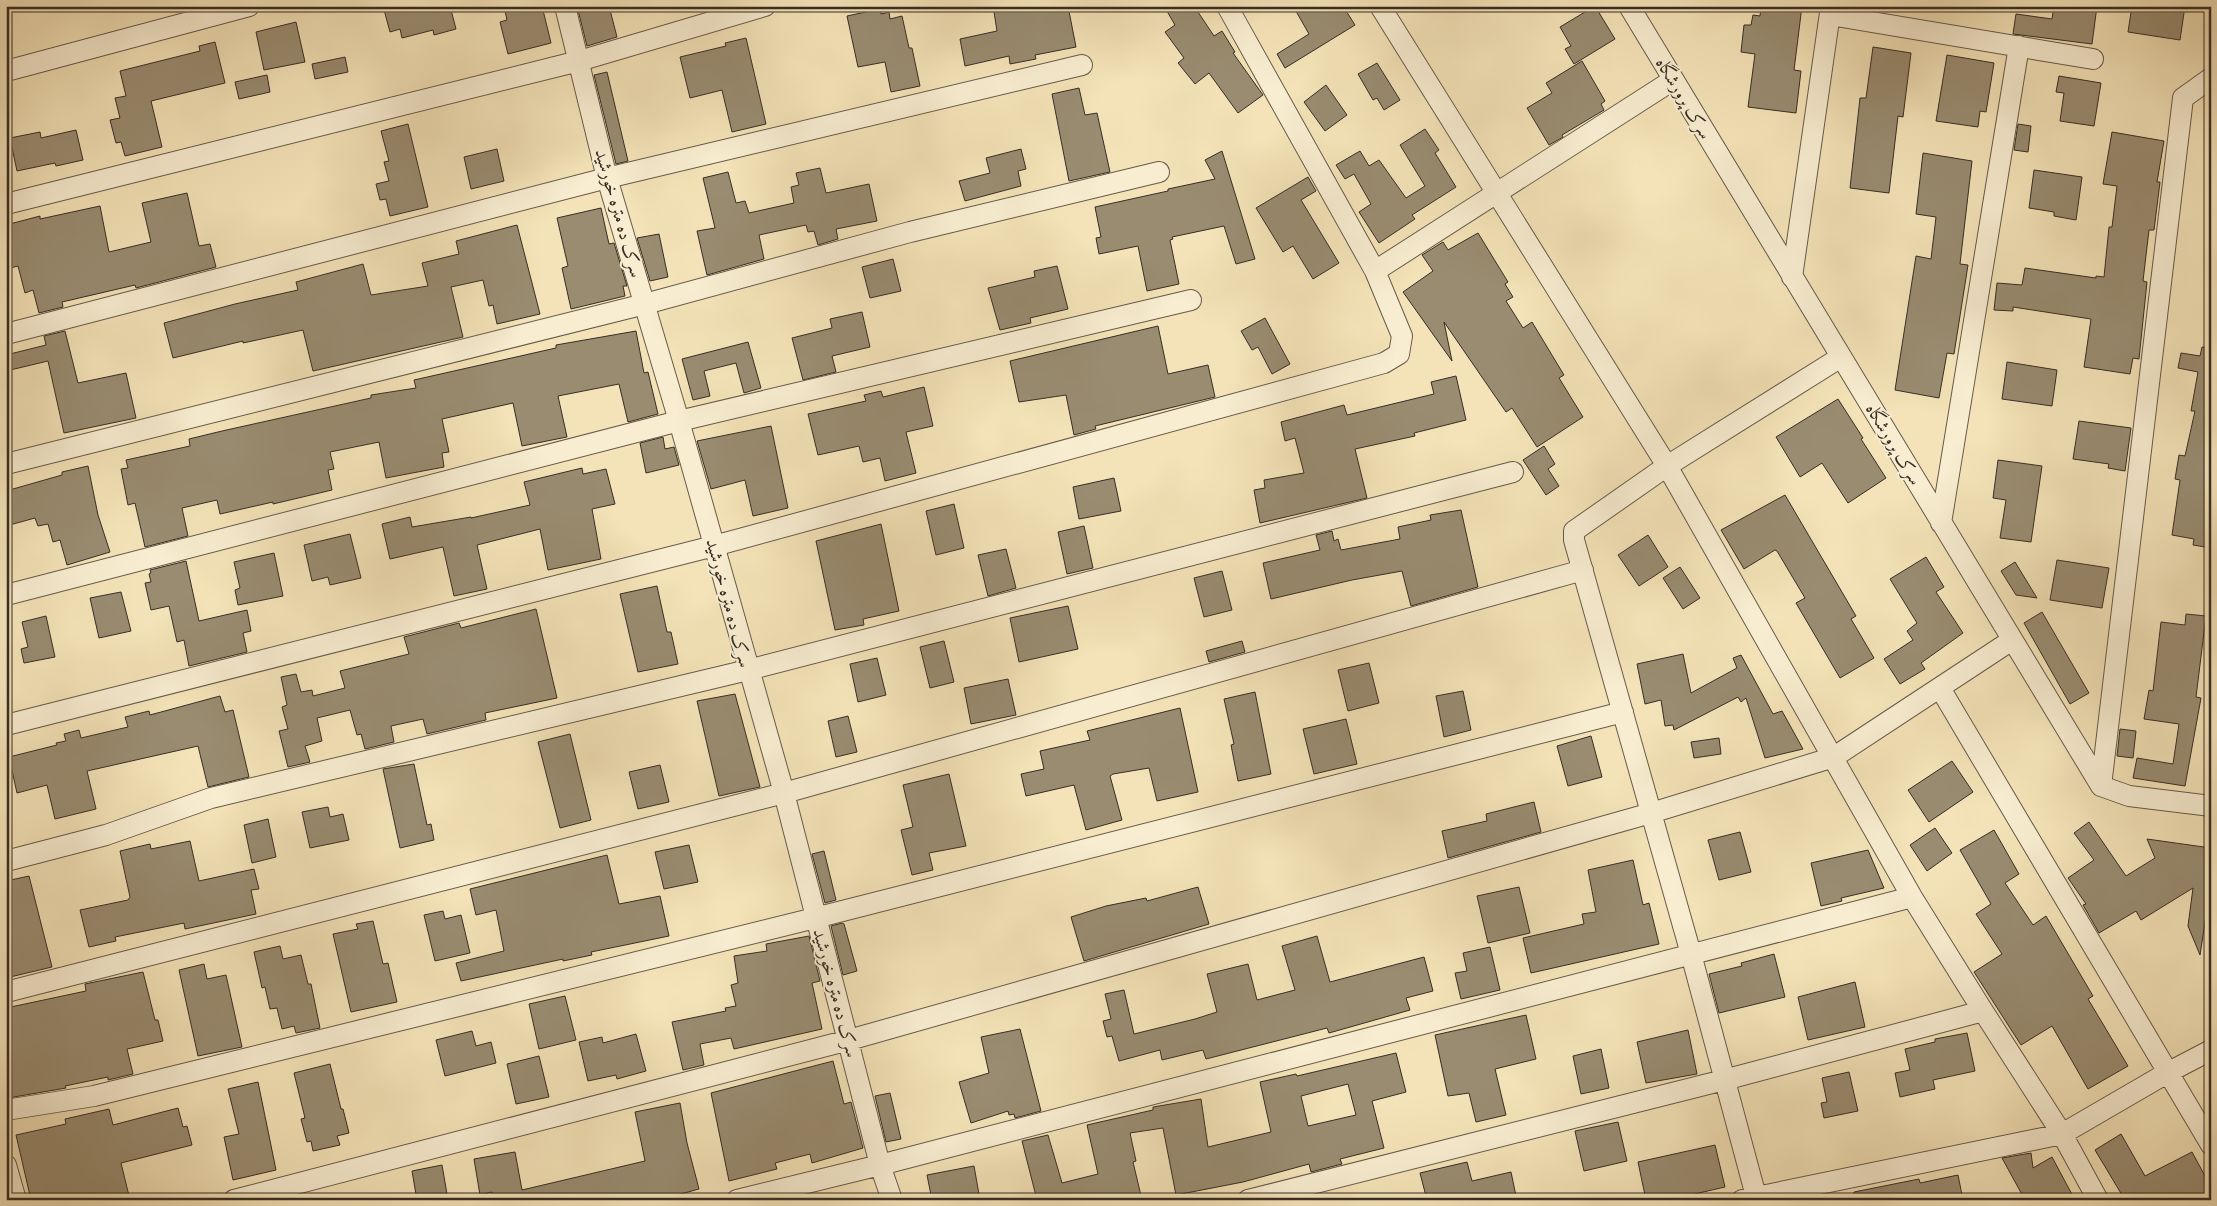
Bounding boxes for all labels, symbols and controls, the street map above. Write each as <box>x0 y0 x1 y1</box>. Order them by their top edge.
street label: سرک پرورشگاه <box>1648 53 1718 144</box>
street label: سرک ده متره خورشید <box>587 146 648 281</box>
street label: سرک پرورشگاه <box>1858 399 1928 490</box>
street label: سرک ده متره خورشید <box>698 536 757 671</box>
street label: سرک ده متره خورشید <box>805 926 864 1061</box>

